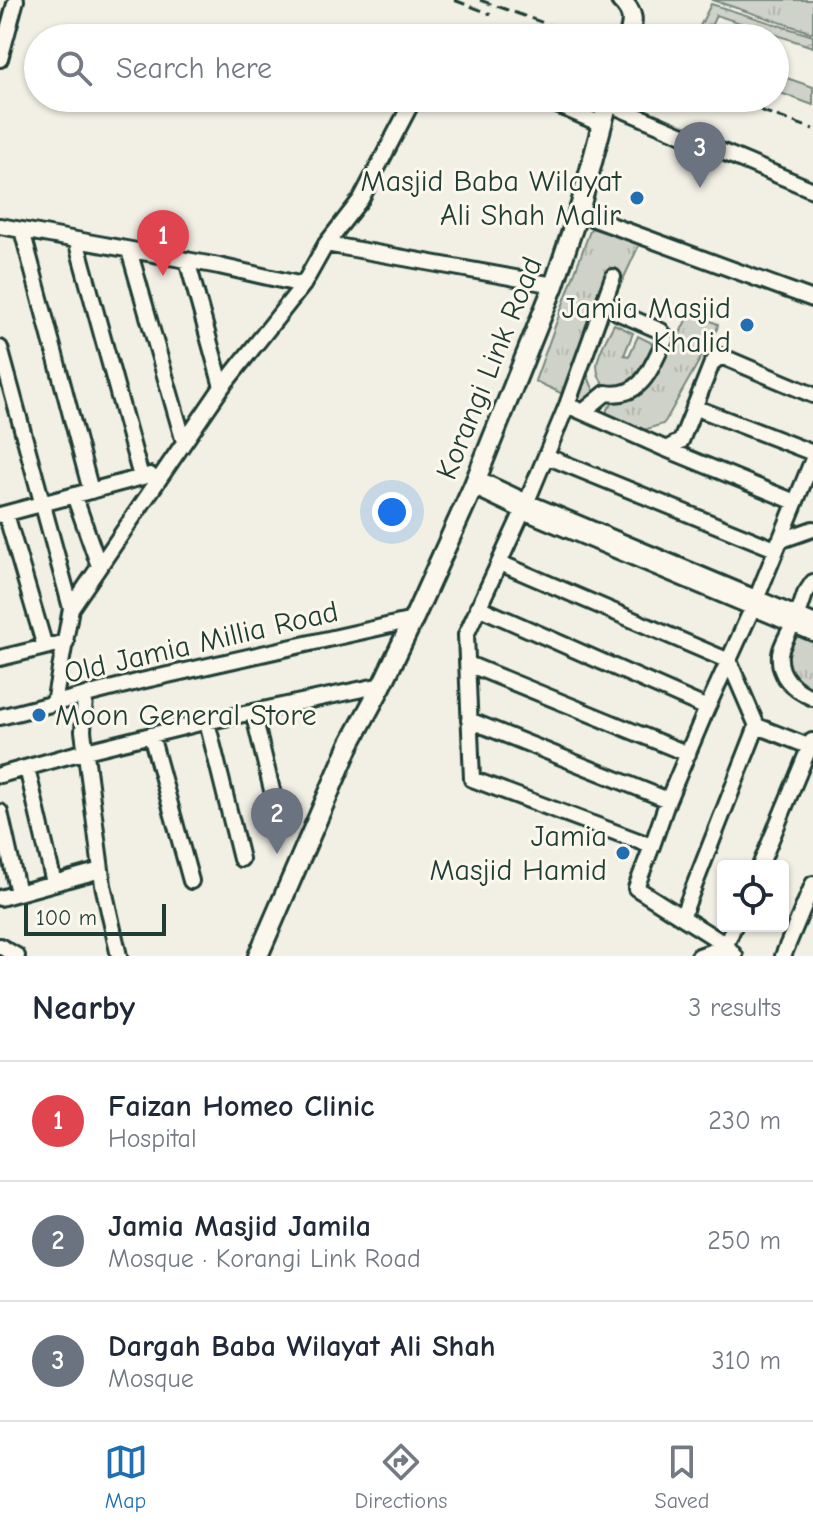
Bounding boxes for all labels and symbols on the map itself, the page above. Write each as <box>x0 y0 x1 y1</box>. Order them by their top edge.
pin: 3 <box>674 122 726 188</box>
place label: Masjid Baba Wilayat Ali Shah Malir <box>361 164 622 233</box>
marker: Masjid Baba Wilayat Ali Shah Malir <box>628 189 646 207</box>
pin: 1 <box>137 210 189 276</box>
street label: Korangi Link Road <box>429 252 550 484</box>
place label: Jamia Masjid Khalid <box>562 291 731 360</box>
marker: Jamia Masjid Khalid <box>738 316 756 334</box>
your location <box>372 492 412 532</box>
street label: Old Jamia Millia Road <box>61 594 342 691</box>
place label: Moon General Store <box>55 698 317 733</box>
marker: Moon General Store <box>30 706 48 724</box>
pin: 2 <box>251 788 303 854</box>
place label: Jamia Masjid Hamid <box>429 819 607 888</box>
marker: Jamia Masjid Hamid <box>614 844 632 862</box>
scale bar <box>24 900 166 936</box>

